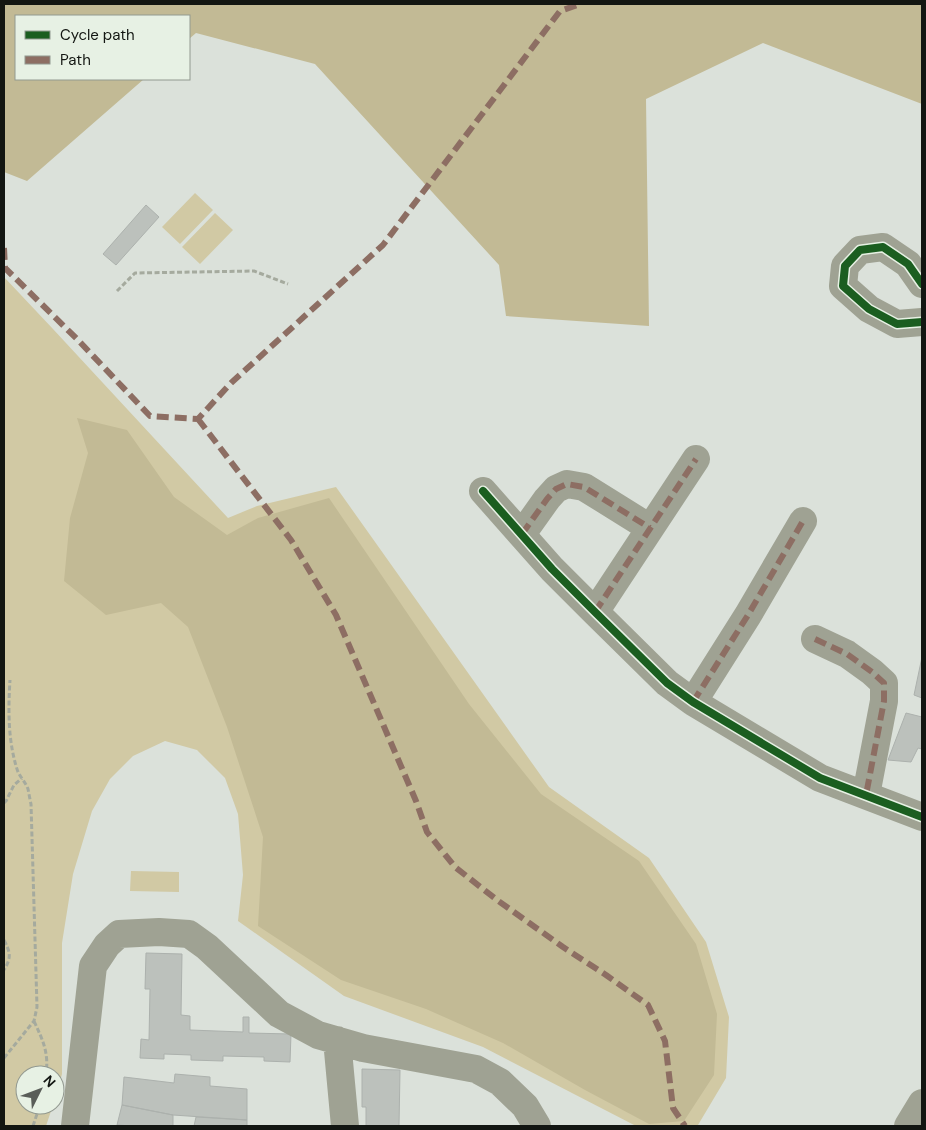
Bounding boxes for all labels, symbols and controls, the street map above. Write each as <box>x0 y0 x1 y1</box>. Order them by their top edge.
legend <box>15 15 190 80</box>
text: Cycle path <box>60 25 135 45</box>
text: Path <box>60 50 91 70</box>
north arrow <box>15 1065 65 1115</box>
text: N <box>40 1071 60 1091</box>

